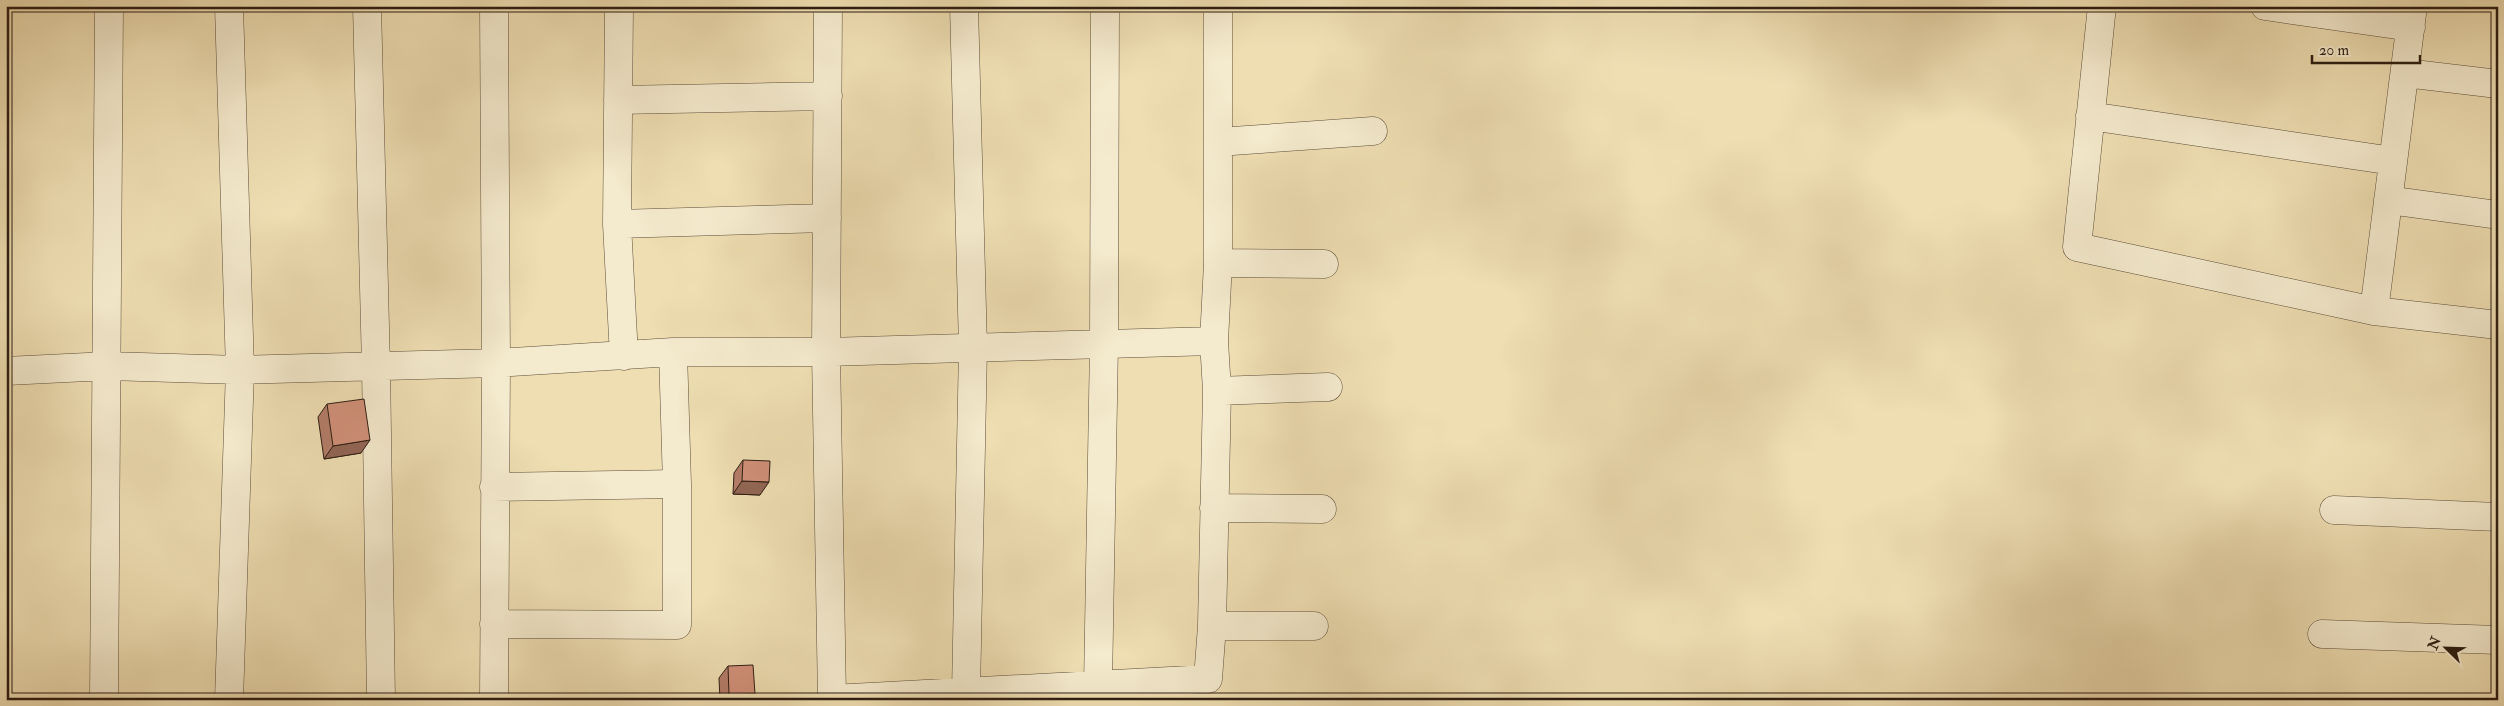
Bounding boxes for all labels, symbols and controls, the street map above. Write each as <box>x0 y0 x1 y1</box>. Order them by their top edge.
scale bar <box>2312 32 2419 64</box>
text: 20 m <box>2319 41 2349 60</box>
north arrow <box>2422 624 2472 674</box>
text: N <box>2424 634 2445 653</box>

